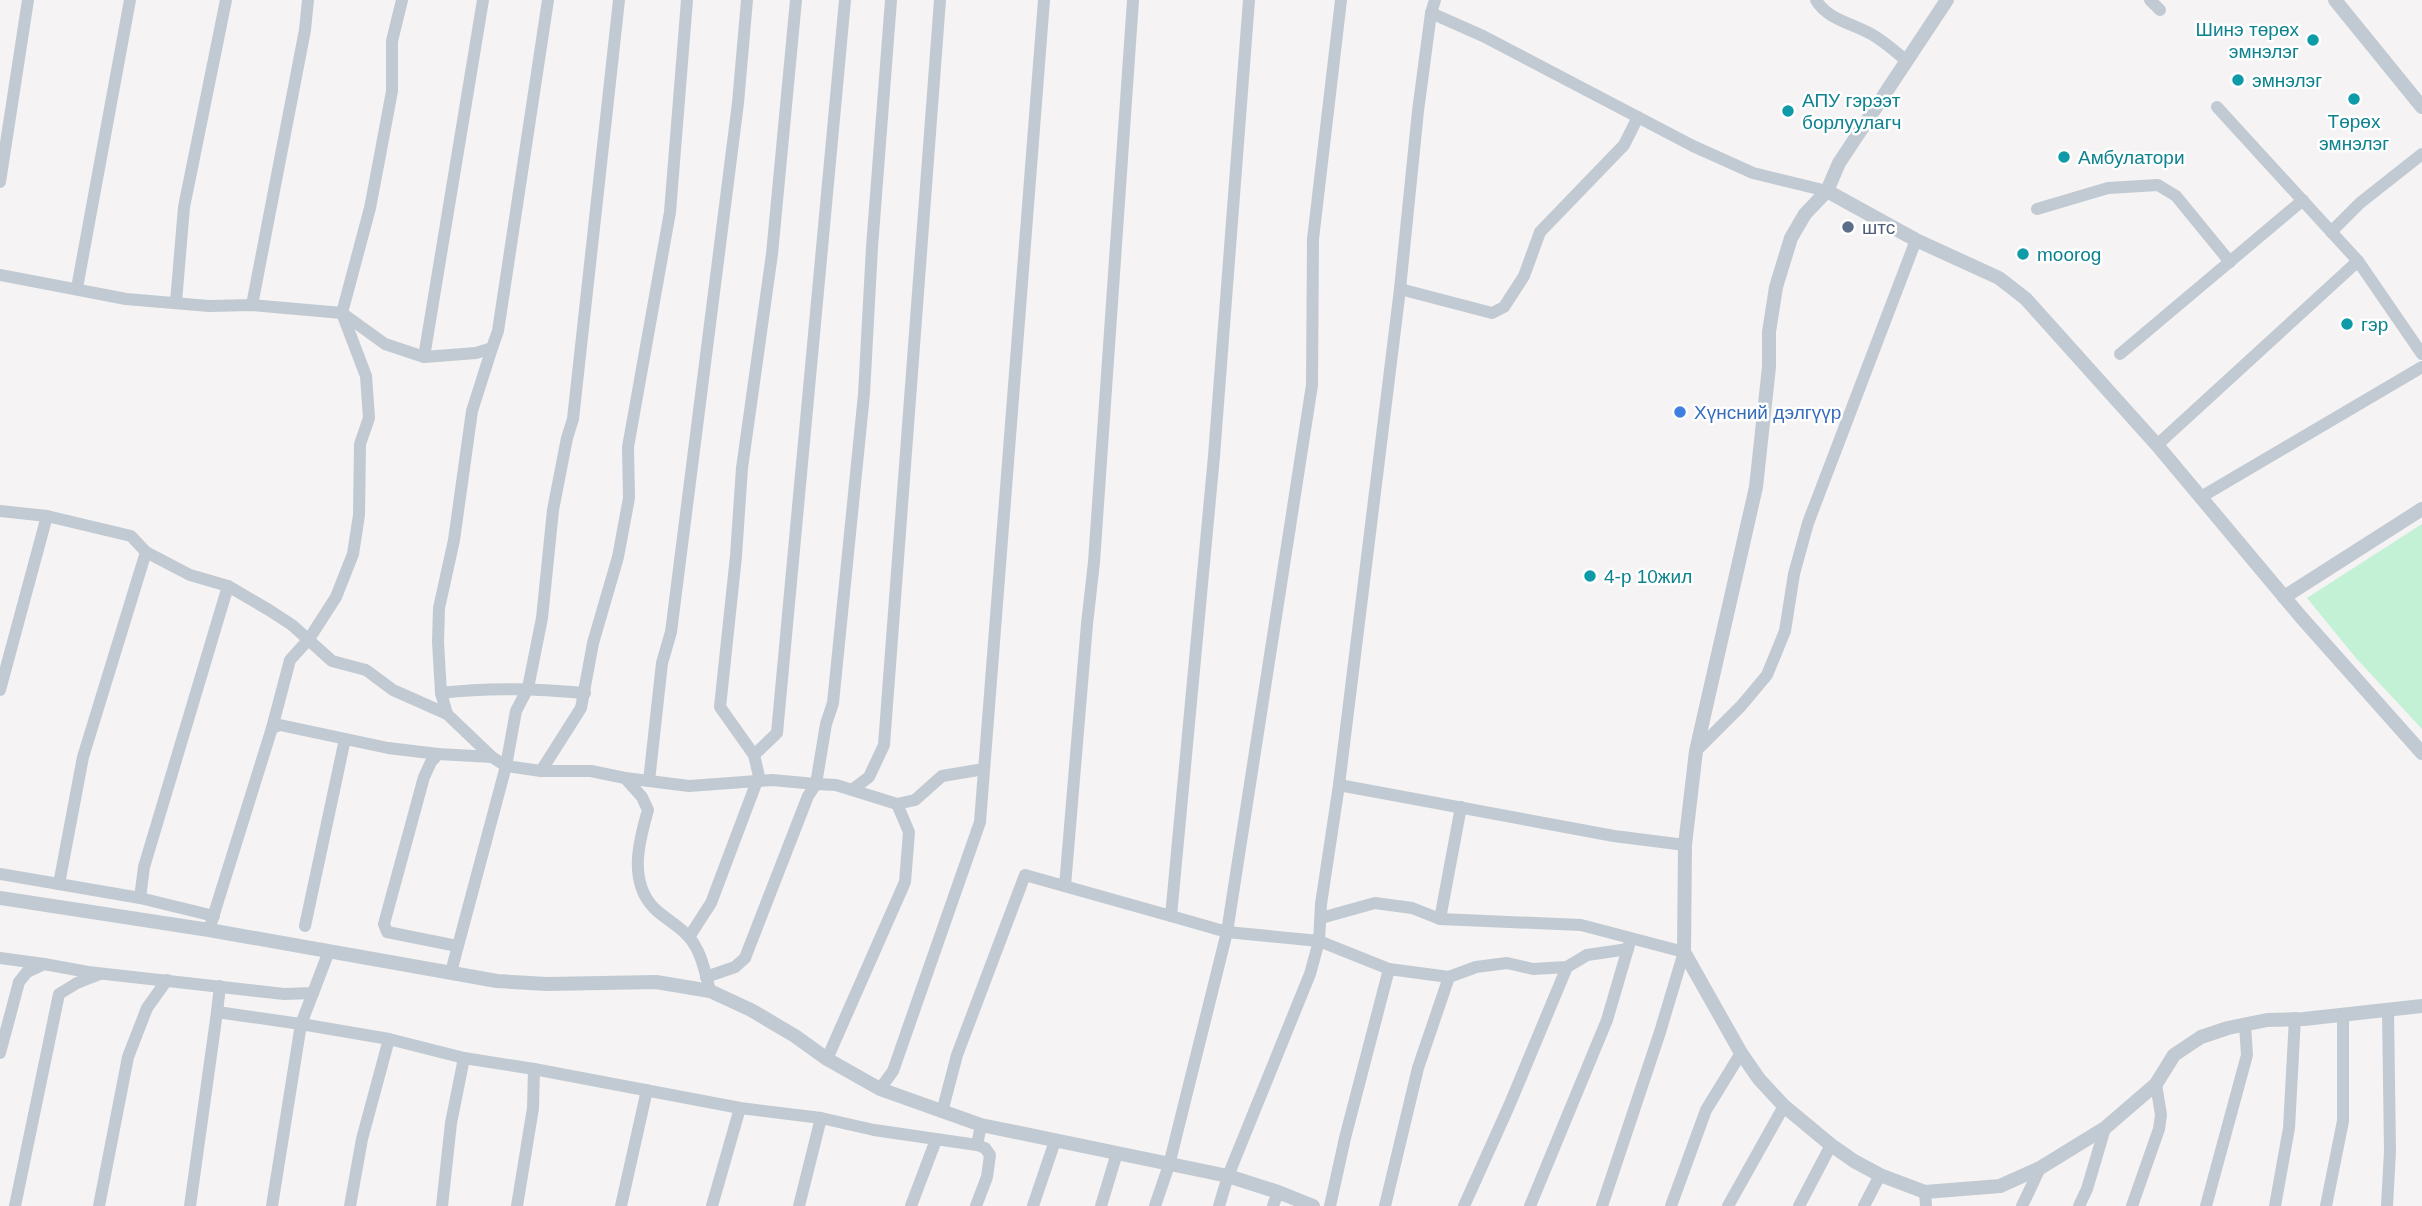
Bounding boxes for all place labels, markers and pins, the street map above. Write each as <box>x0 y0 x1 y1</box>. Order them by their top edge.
place label: Шинэ төрөх эмнэлэг <box>2196 19 2299 62</box>
marker: Шинэ төрөх эмнэлэг <box>2305 32 2321 48</box>
place label: эмнэлэг <box>2252 70 2322 91</box>
marker: эмнэлэг <box>2230 72 2246 88</box>
place label: АПУ гэрээт борлуулагч <box>1802 90 1902 133</box>
marker: Төрөх эмнэлэг <box>2346 91 2362 107</box>
marker: АПУ гэрээт борлуулагч <box>1780 103 1796 119</box>
place label: Төрөх эмнэлэг <box>2319 111 2389 154</box>
place label: Амбулатори <box>2078 147 2185 168</box>
marker: Амбулатори <box>2056 149 2072 165</box>
place label: штс <box>1862 217 1895 238</box>
marker: штс <box>1840 219 1856 235</box>
place label: moorog <box>2037 244 2101 265</box>
marker: moorog <box>2015 246 2031 262</box>
place label: гэр <box>2361 314 2388 335</box>
marker: гэр <box>2339 316 2355 332</box>
place label: Хүнсний дэлгүүр <box>1694 402 1841 423</box>
marker: Хүнсний дэлгүүр <box>1672 404 1688 420</box>
place label: 4-р 10жил <box>1604 566 1692 587</box>
marker: 4-р 10жил <box>1582 568 1598 584</box>

